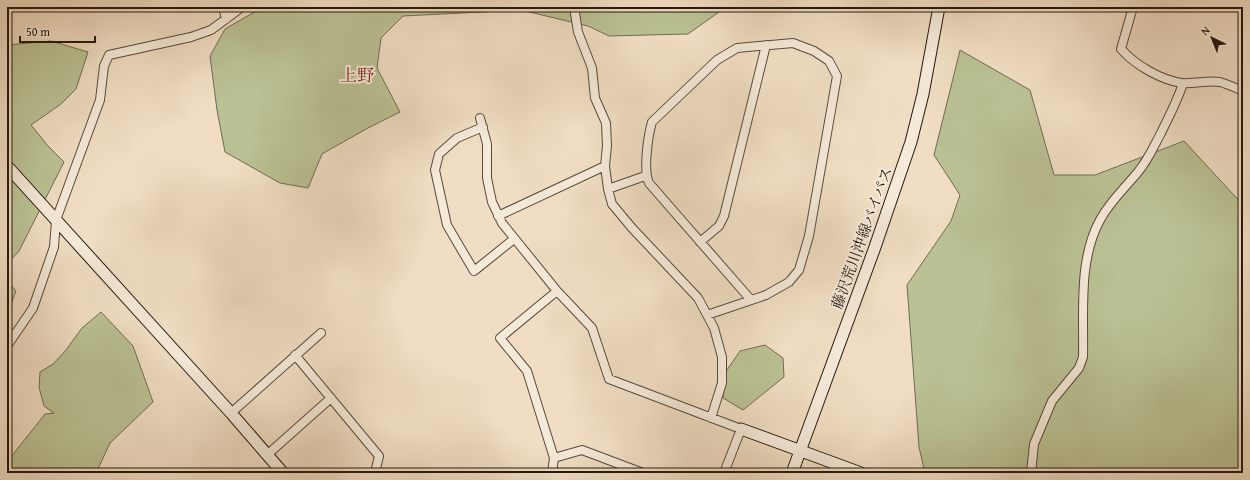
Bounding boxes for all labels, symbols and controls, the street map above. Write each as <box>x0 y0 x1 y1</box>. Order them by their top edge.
scale bar <box>20 18 95 44</box>
north arrow <box>1192 18 1232 58</box>
text: N <box>1197 22 1214 39</box>
text: 50 m <box>26 23 50 40</box>
district label: 上野 <box>340 62 374 87</box>
street label: 藤沢荒川沖線バイパス <box>826 164 897 312</box>

